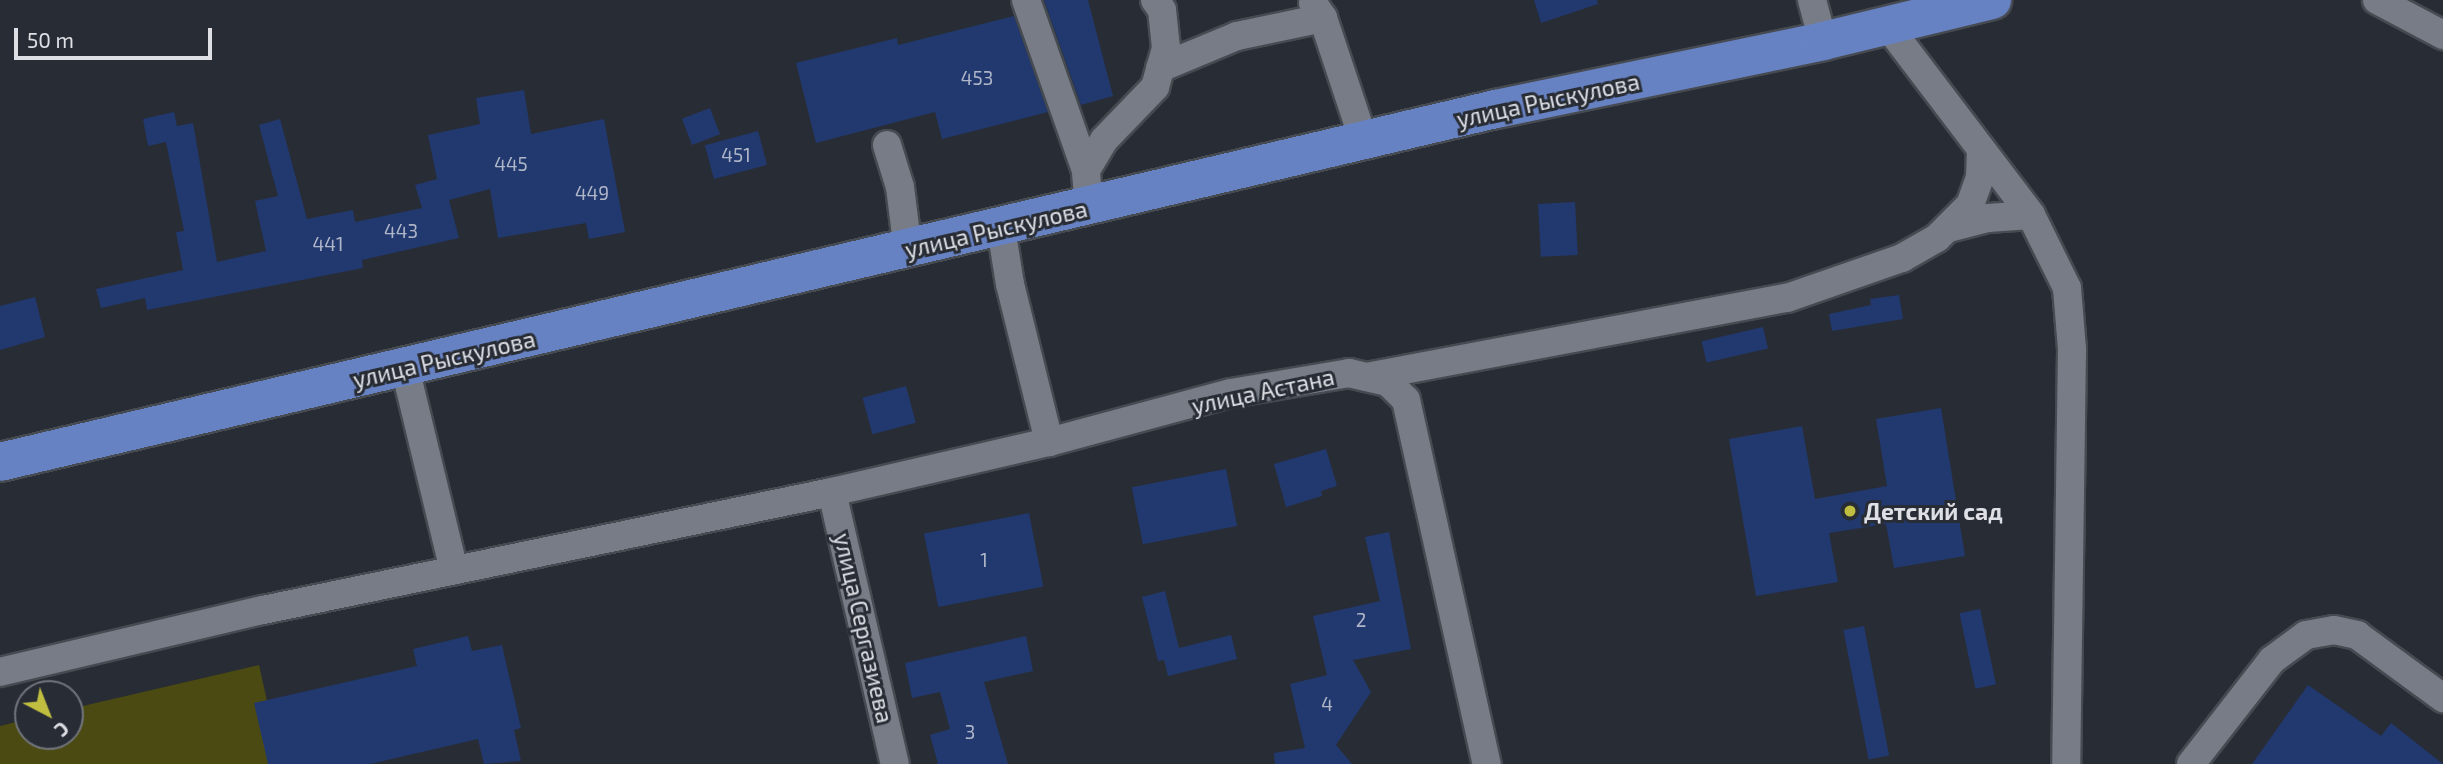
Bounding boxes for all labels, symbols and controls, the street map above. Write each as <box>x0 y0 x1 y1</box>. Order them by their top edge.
scale bar <box>18 14 215 58</box>
text: 50 m <box>27 27 74 52</box>
house number: 453 <box>961 67 993 89</box>
street label: улица Рыскулова <box>1454 67 1642 133</box>
house number: 451 <box>721 144 751 166</box>
house number: 445 <box>494 153 528 175</box>
house number: 449 <box>575 182 609 204</box>
street label: улица Рыскулова <box>902 195 1090 263</box>
house number: 443 <box>384 220 418 242</box>
house number: 441 <box>313 233 343 255</box>
street label: улица Рыскулова <box>350 325 538 393</box>
street label: улица Астана <box>1189 362 1337 420</box>
place label: Детский сад <box>1864 497 2003 525</box>
marker: Детский сад <box>1842 503 1858 519</box>
street label: улица Сергазиева <box>829 530 899 726</box>
house number: 1 <box>980 549 988 571</box>
house number: 2 <box>1356 609 1366 631</box>
north arrow <box>14 680 84 750</box>
house number: 4 <box>1321 693 1333 715</box>
text: С <box>50 717 74 742</box>
house number: 3 <box>965 721 975 743</box>

